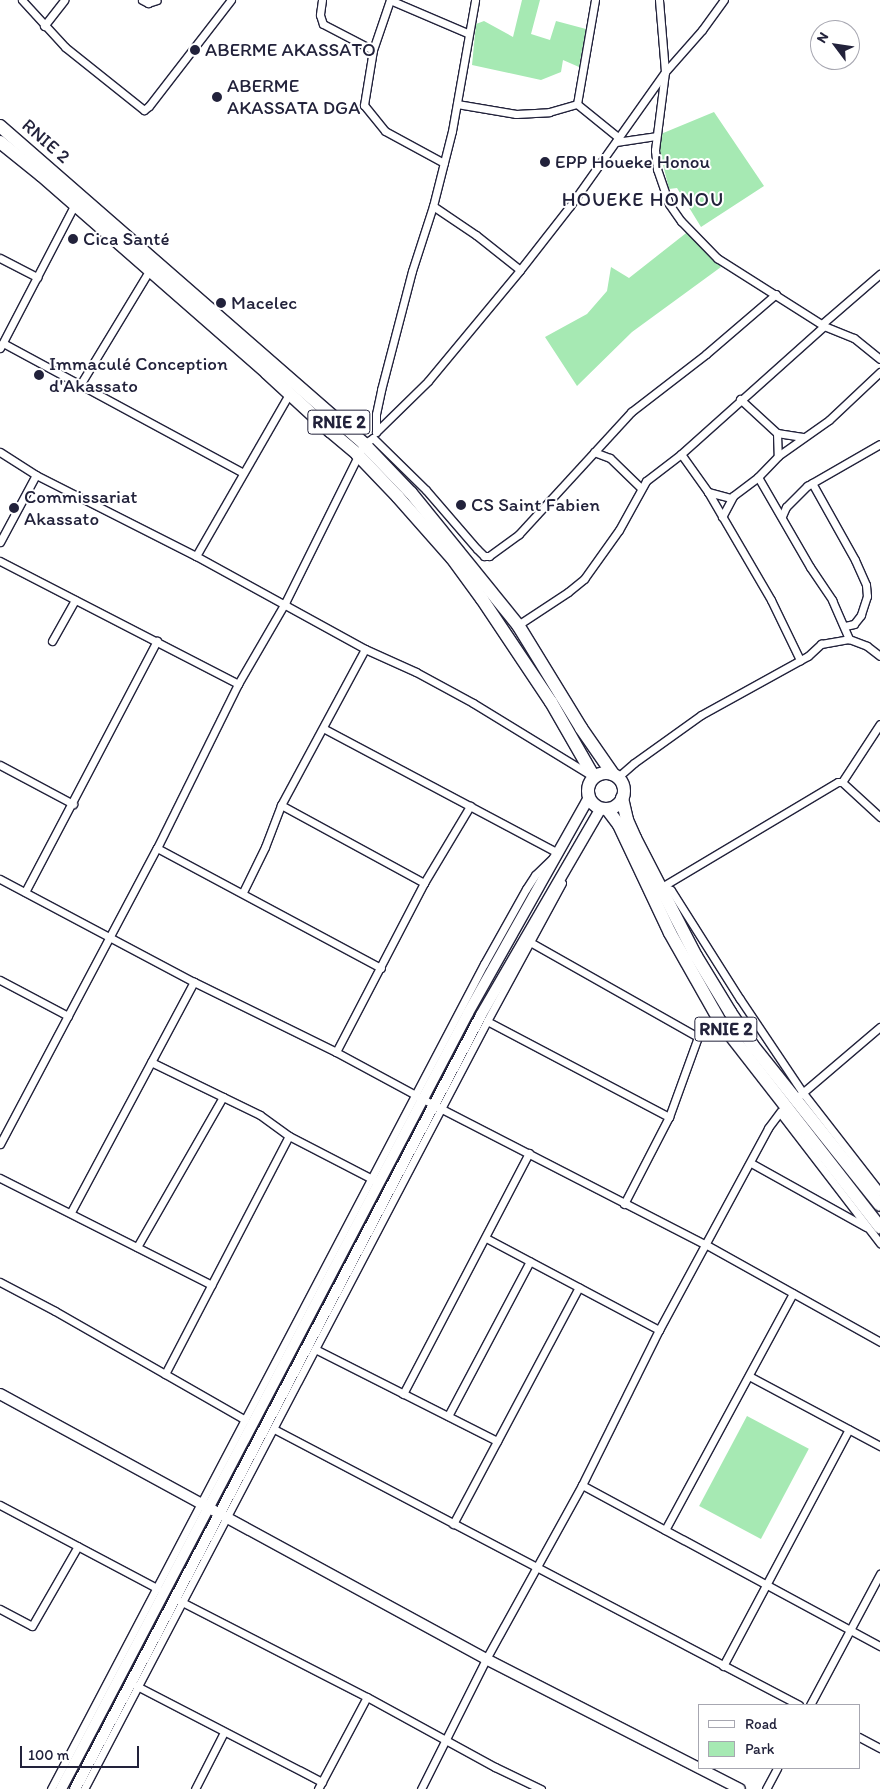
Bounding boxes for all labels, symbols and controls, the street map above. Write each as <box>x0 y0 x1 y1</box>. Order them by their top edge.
north arrow <box>810 20 860 70</box>
text: N <box>813 29 832 46</box>
place label: ABERME AKASSATO <box>205 39 376 61</box>
marker: ABERME AKASSATO <box>189 44 201 56</box>
place label: ABERME AKASSATA DGA <box>227 75 361 119</box>
marker: ABERME AKASSATA DGA <box>211 91 223 103</box>
street label: RNIE 2 <box>17 114 75 168</box>
place label: EPP Houeke Honou <box>555 151 711 173</box>
marker: EPP Houeke Honou <box>539 156 551 168</box>
district label: HOUEKE HONOU <box>560 187 726 211</box>
place label: Cica Santé <box>83 228 170 250</box>
marker: Cica Santé <box>67 233 79 245</box>
place label: Macelec <box>231 292 297 314</box>
marker: Macelec <box>215 297 227 309</box>
place label: Immaculé Conception d'Akassato <box>49 353 227 397</box>
marker: Immaculé Conception d'Akassato <box>33 369 45 381</box>
road number: RNIE 2 <box>306 407 372 438</box>
place label: Commissariat Akassato <box>24 486 137 530</box>
place label: CS Saint Fabien <box>471 494 599 516</box>
marker: CS Saint Fabien <box>455 499 467 511</box>
marker: Commissariat Akassato <box>8 502 20 514</box>
road number: RNIE 2 <box>694 1014 758 1044</box>
legend <box>698 1704 860 1769</box>
text: Road <box>745 1715 777 1733</box>
scale bar <box>22 1736 141 1768</box>
text: Park <box>745 1740 775 1758</box>
text: 100 m <box>28 1746 69 1764</box>

